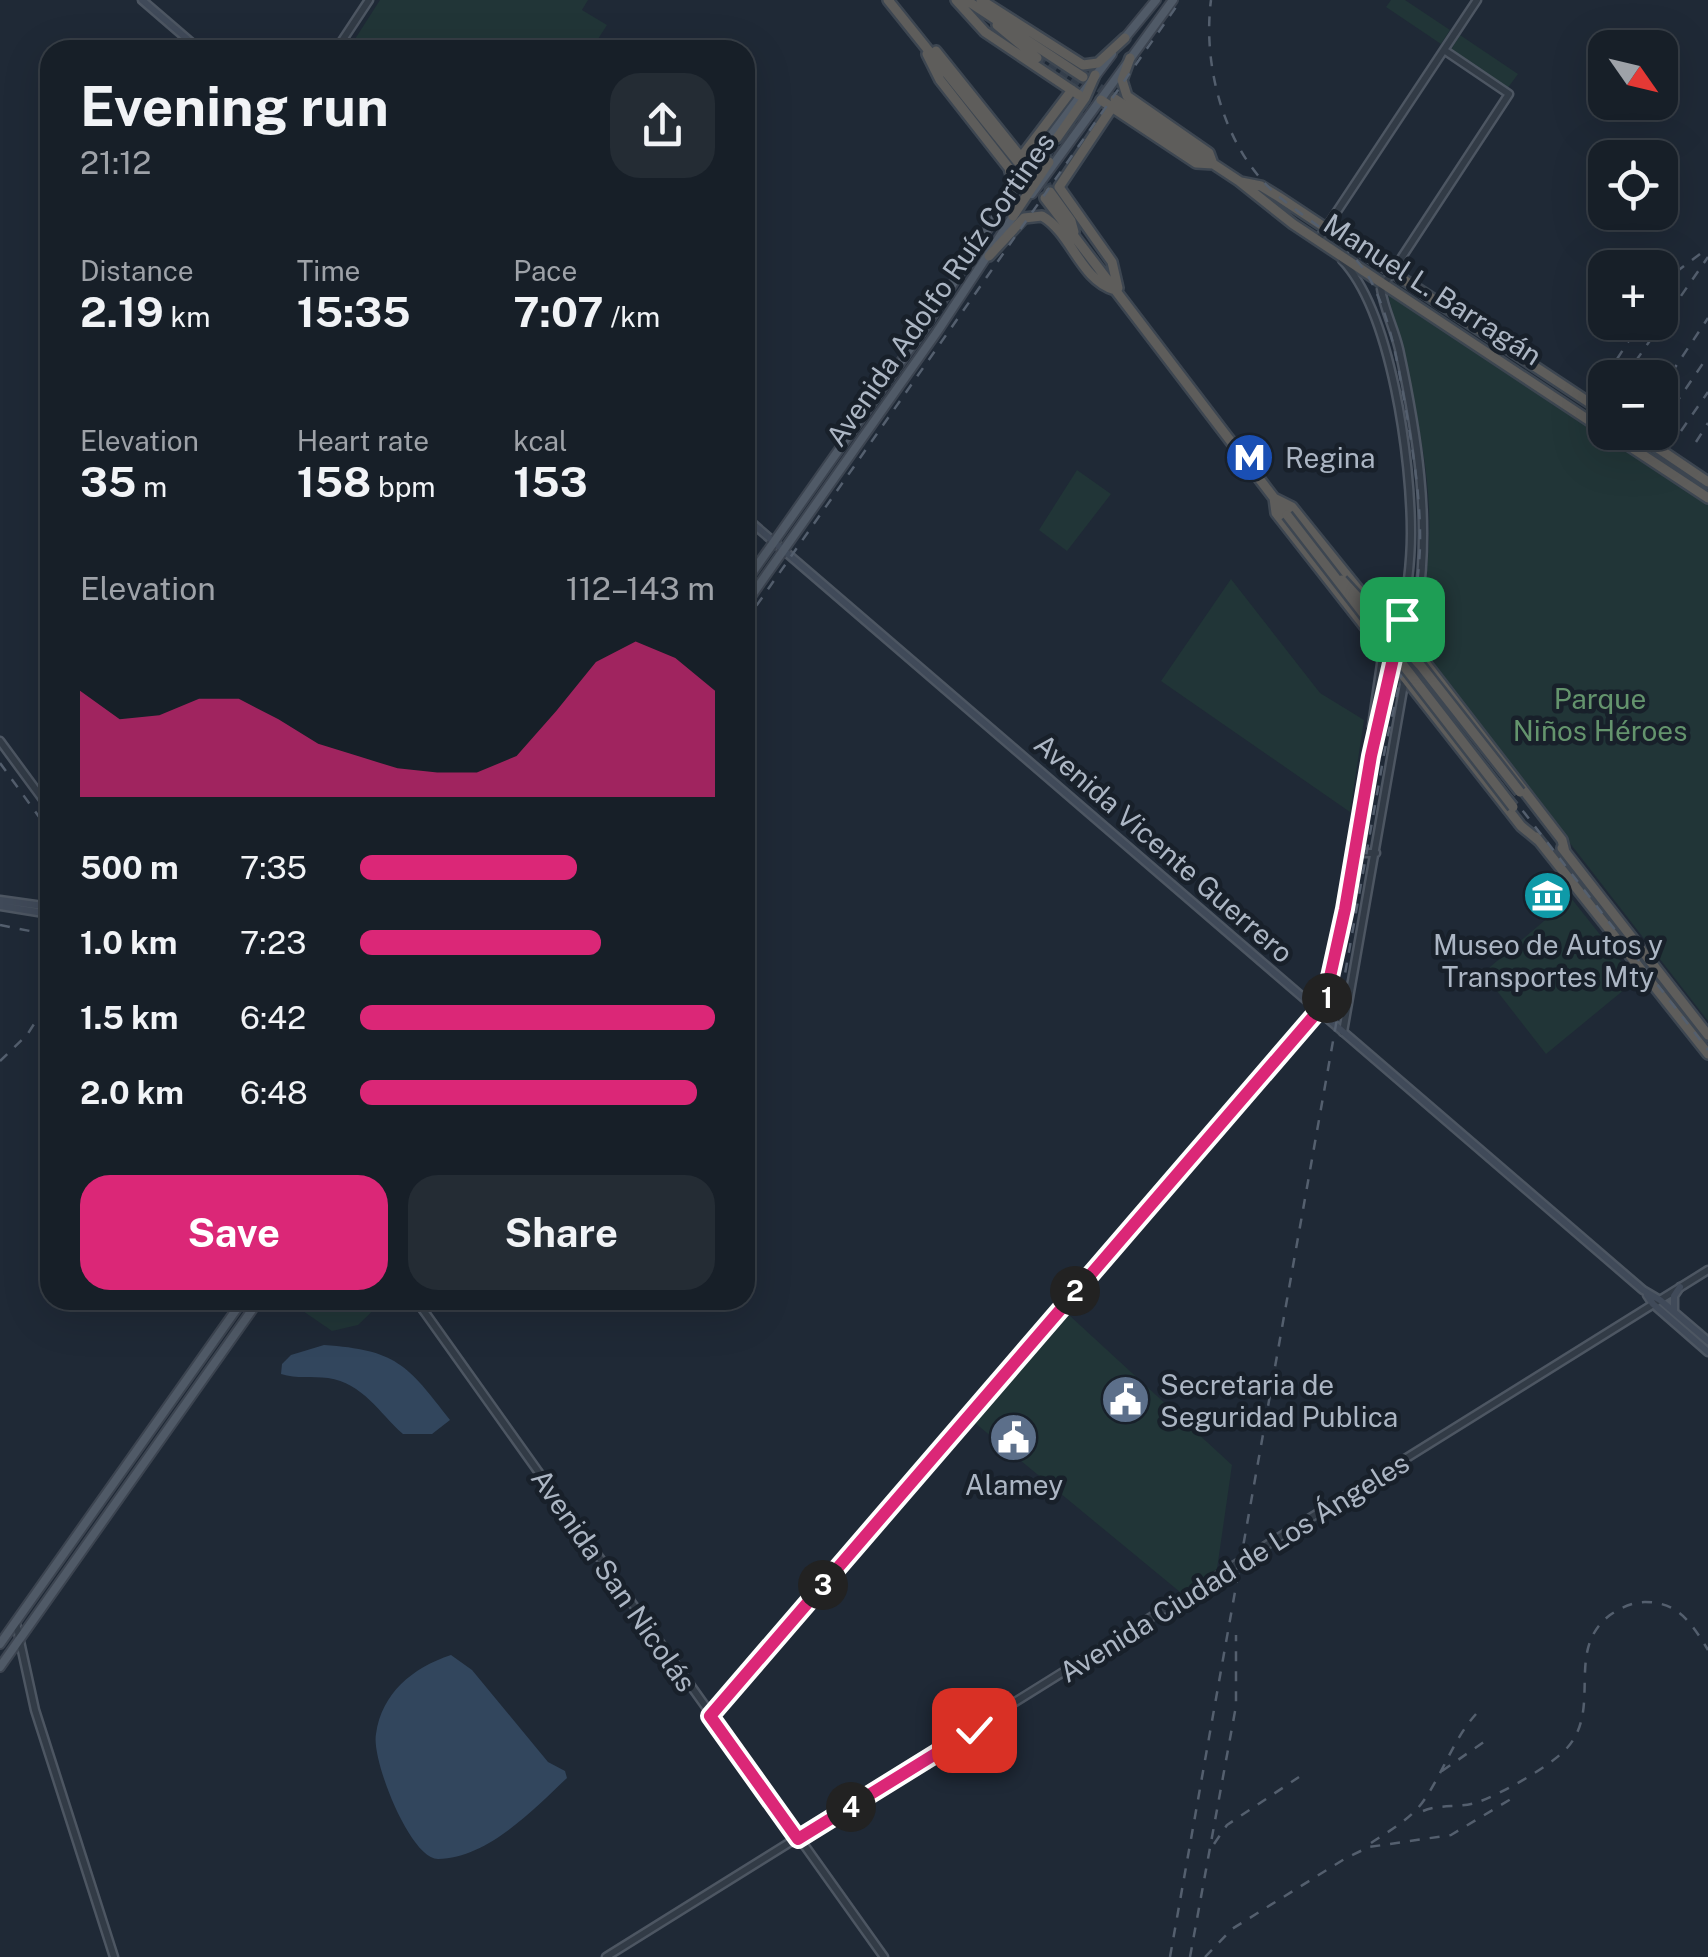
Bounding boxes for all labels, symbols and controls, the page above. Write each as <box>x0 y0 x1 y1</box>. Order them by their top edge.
north arrow <box>1588 30 1678 120</box>
map controls <box>1588 30 1678 450</box>
button: share <box>610 73 715 178</box>
text: Evening run <box>80 74 389 138</box>
street label: Avenida Adolfo Ruíz Cortines <box>819 126 1061 452</box>
button: locate <box>1588 140 1678 230</box>
text: 21:12 <box>80 144 151 181</box>
street label: Manuel L. Barragán <box>1318 206 1548 372</box>
button: + <box>1588 250 1678 340</box>
text: Distance <box>80 254 194 287</box>
text: Time <box>297 254 360 287</box>
text: Pace <box>513 254 577 287</box>
text: 2.19 <box>80 287 164 336</box>
text: 15:35 <box>297 287 411 336</box>
text: 7:07 <box>513 287 604 336</box>
text: km <box>164 300 210 333</box>
text: /km <box>604 300 660 333</box>
button: − <box>1588 360 1678 450</box>
text: Elevation <box>80 424 199 457</box>
text: Heart rate <box>297 424 429 457</box>
text: kcal <box>513 424 567 457</box>
metro station icon: Regina <box>1224 431 1276 483</box>
place label: Regina <box>1285 441 1375 474</box>
text: 35 <box>80 457 136 506</box>
text: 158 <box>297 457 371 506</box>
text: 153 <box>513 457 588 506</box>
text: m <box>136 470 167 503</box>
text: bpm <box>371 470 436 503</box>
text: Elevation <box>80 570 216 607</box>
text: 112–143 m <box>566 570 715 607</box>
pin <box>1360 577 1445 662</box>
icon: arrive <box>1375 592 1430 647</box>
park label: Parque Niños Héroes <box>1513 682 1687 747</box>
street label: Avenida Vicente Guerrero <box>1028 727 1300 969</box>
text: 500 m <box>80 849 179 886</box>
text: 7:35 <box>240 849 307 886</box>
museum icon: Museo de Autos y Transportes Mty <box>1522 870 1574 922</box>
text: 1.0 km <box>80 924 177 961</box>
text: 7:23 <box>240 924 306 961</box>
place label: Museo de Autos y Transportes Mty <box>1433 928 1663 993</box>
pin: 1 <box>1302 973 1352 1023</box>
text: 1 <box>1321 981 1333 1014</box>
text: 1.5 km <box>80 999 178 1036</box>
text: 6:42 <box>240 999 306 1036</box>
text: 2.0 km <box>80 1074 184 1111</box>
text: 6:48 <box>240 1074 308 1111</box>
button: Save <box>80 1175 388 1290</box>
button: Share <box>408 1175 715 1290</box>
pin: 2 <box>1050 1266 1100 1316</box>
text: 2 <box>1066 1274 1084 1307</box>
place label: Secretaria de Seguridad Publica <box>1160 1368 1398 1433</box>
public building icon: Secretaria de Seguridad Publica <box>1099 1374 1151 1426</box>
public building icon: Alamey <box>988 1411 1040 1463</box>
street label: Avenida Ciudad de Los Ángeles <box>1053 1445 1415 1689</box>
street label: Avenida San Nicolás <box>525 1462 703 1698</box>
place label: Alamey <box>965 1468 1063 1501</box>
pin: 3 <box>798 1560 848 1610</box>
text: 3 <box>814 1568 832 1601</box>
pin <box>932 1688 1017 1773</box>
icon: check <box>947 1703 1002 1758</box>
pin: 4 <box>826 1782 876 1832</box>
text: 4 <box>842 1790 860 1823</box>

